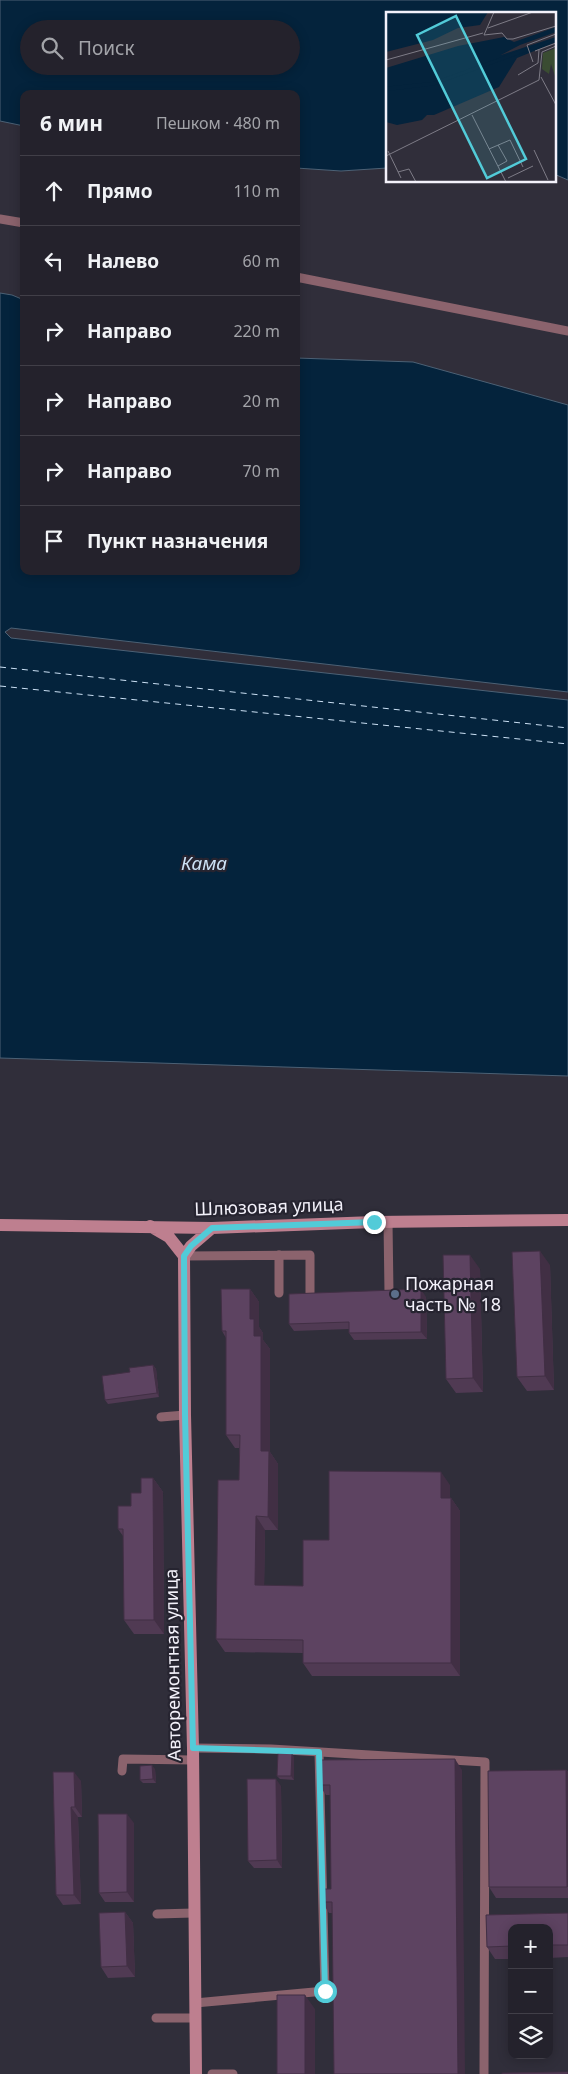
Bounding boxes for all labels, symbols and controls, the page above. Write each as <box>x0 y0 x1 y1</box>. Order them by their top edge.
inset map <box>386 12 556 182</box>
search box <box>20 20 300 75</box>
icon: search <box>38 34 66 62</box>
text: Поиск <box>78 35 134 61</box>
text: 6 мин <box>40 109 103 137</box>
text: Пешком · 480 m <box>156 112 280 134</box>
icon: ahead <box>40 177 68 205</box>
text: Прямо <box>87 178 153 204</box>
text: 110 m <box>233 180 280 202</box>
icon: left <box>40 247 68 275</box>
text: Налево <box>87 248 159 274</box>
text: 60 m <box>243 250 280 272</box>
icon: right <box>40 317 68 345</box>
text: Направо <box>87 318 172 344</box>
text: 220 m <box>233 320 280 342</box>
icon: right <box>40 387 68 415</box>
text: Направо <box>87 388 172 414</box>
text: 20 m <box>243 390 280 412</box>
icon: right <box>40 457 68 485</box>
text: Направо <box>87 458 172 484</box>
text: 70 m <box>243 460 280 482</box>
icon: arrive <box>40 527 68 555</box>
text: Пункт назначения <box>87 528 268 554</box>
water label: Кама <box>181 850 227 876</box>
street label: Шлюзовая улица <box>194 1191 344 1221</box>
route end <box>363 1211 386 1234</box>
place label: Пожарная часть № 18 <box>405 1271 501 1316</box>
marker: Пожарная часть № 18 <box>389 1288 401 1300</box>
street label: Авторемонтная улица <box>158 1569 186 1761</box>
map controls <box>508 1924 553 2059</box>
button: + <box>508 1924 553 1969</box>
button: − <box>508 1969 553 2014</box>
route start <box>314 1980 337 2003</box>
button: layers <box>508 2014 553 2059</box>

